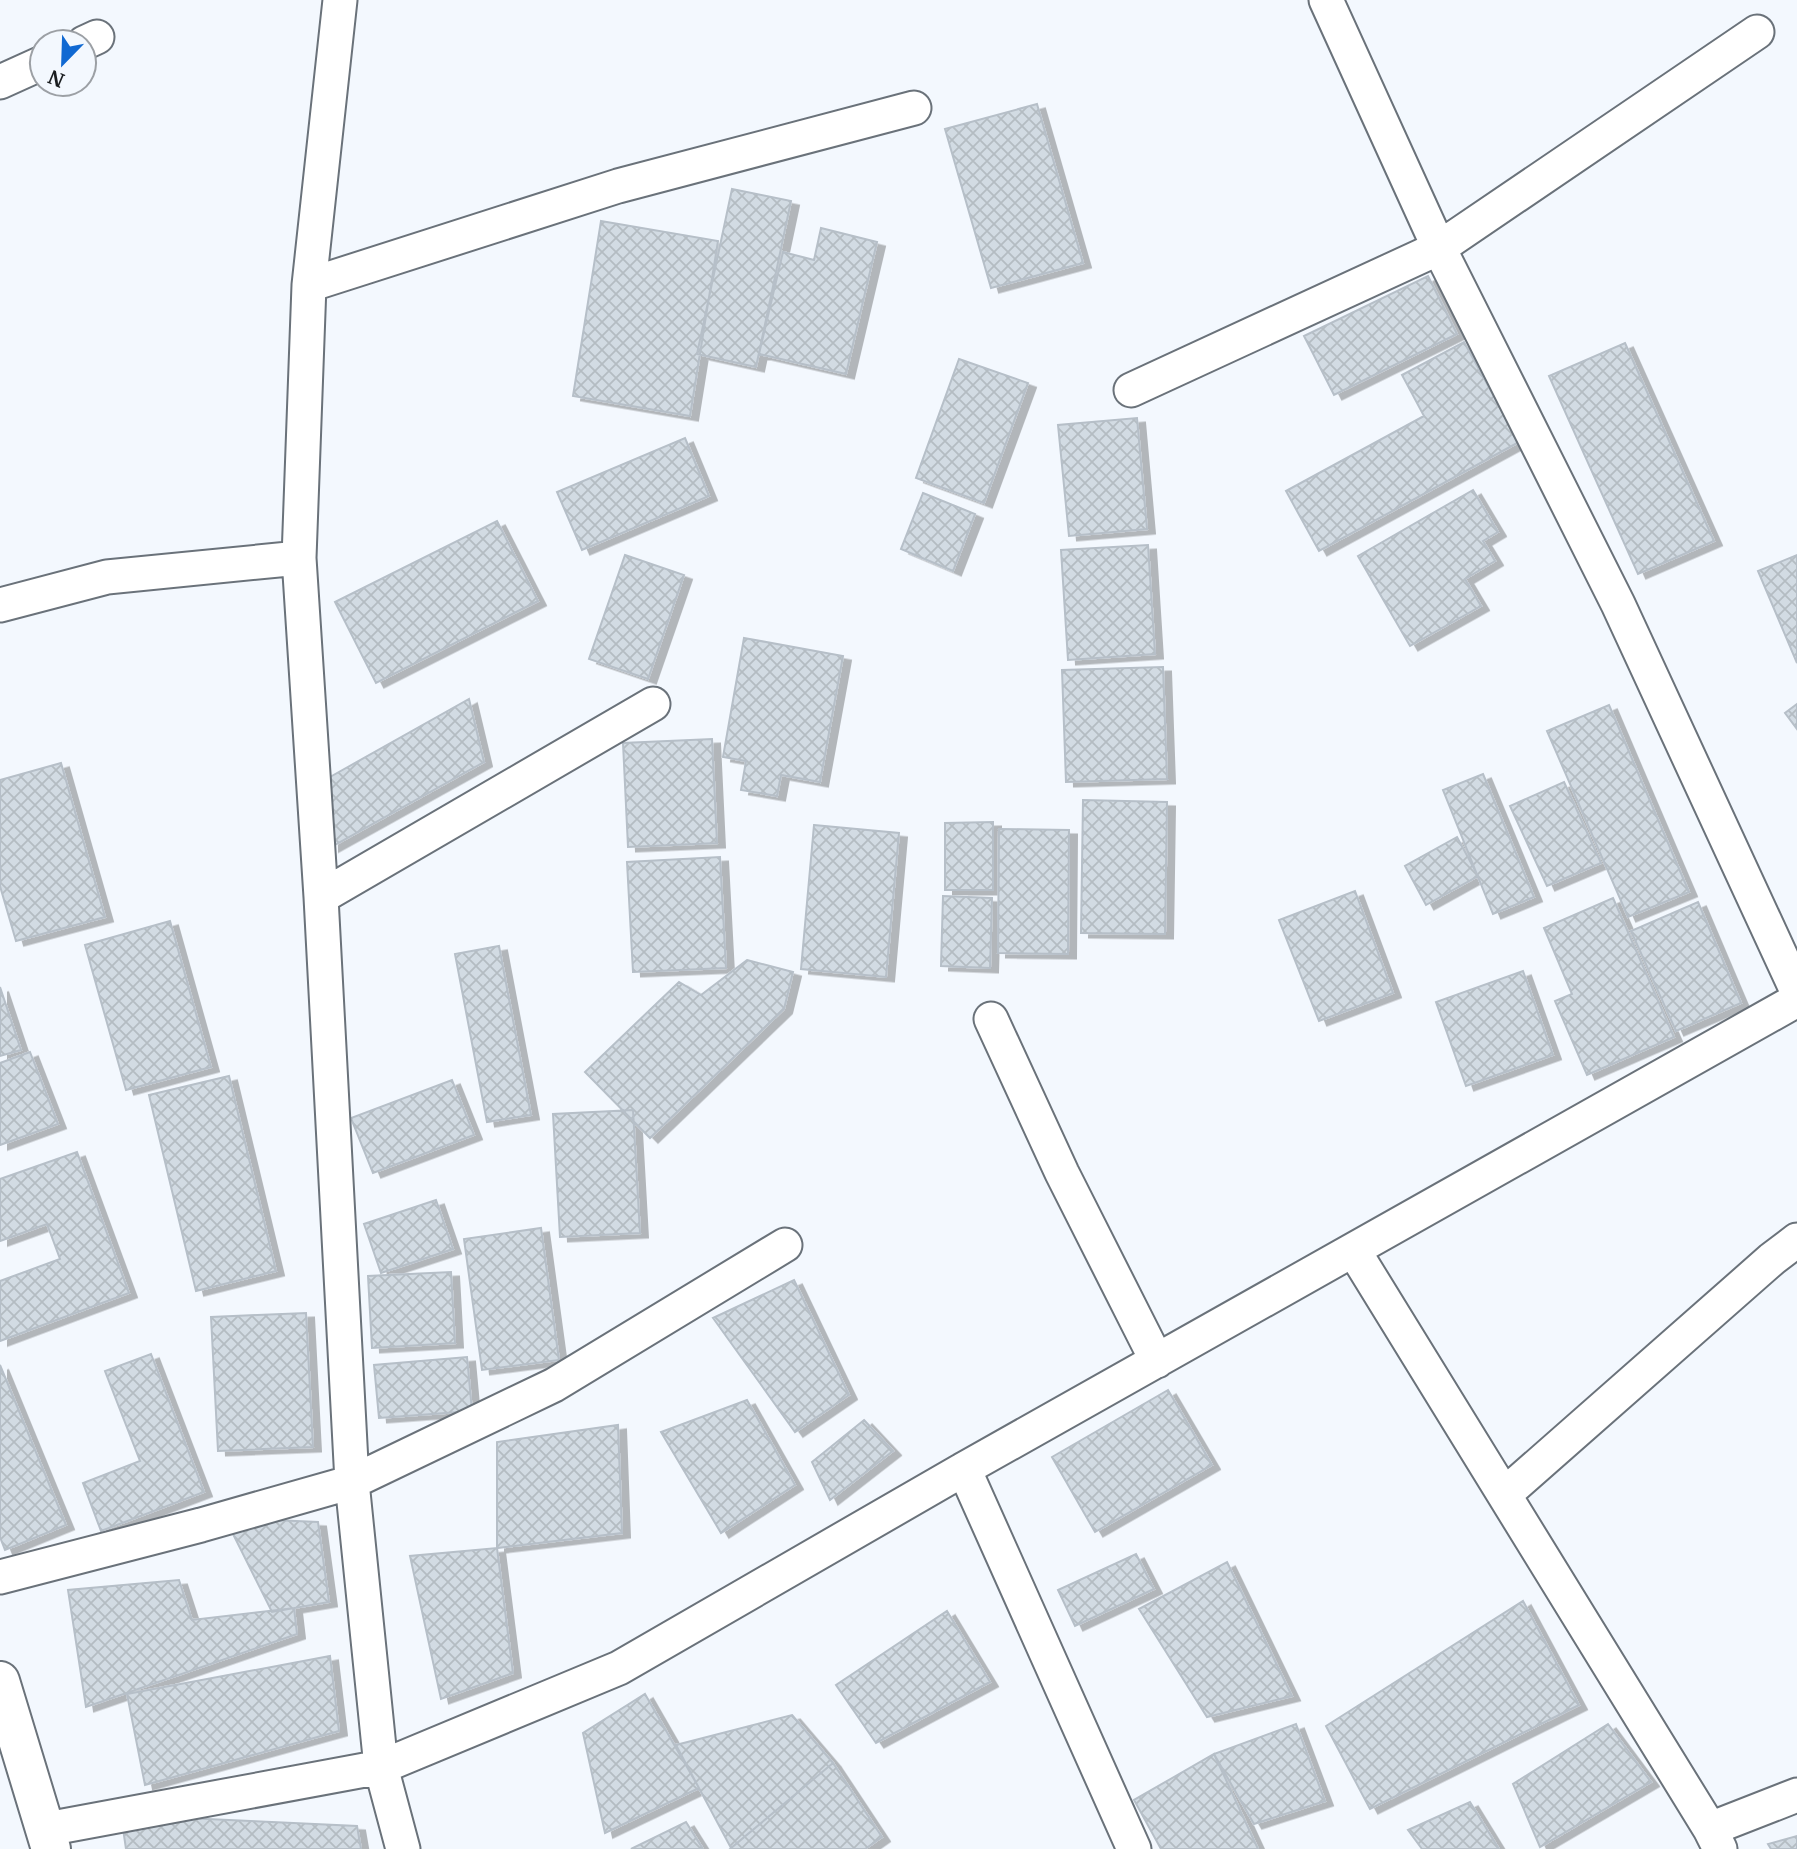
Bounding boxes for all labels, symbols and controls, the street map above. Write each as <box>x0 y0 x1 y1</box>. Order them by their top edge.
north arrow <box>28 28 98 98</box>
text: N <box>45 65 68 93</box>

